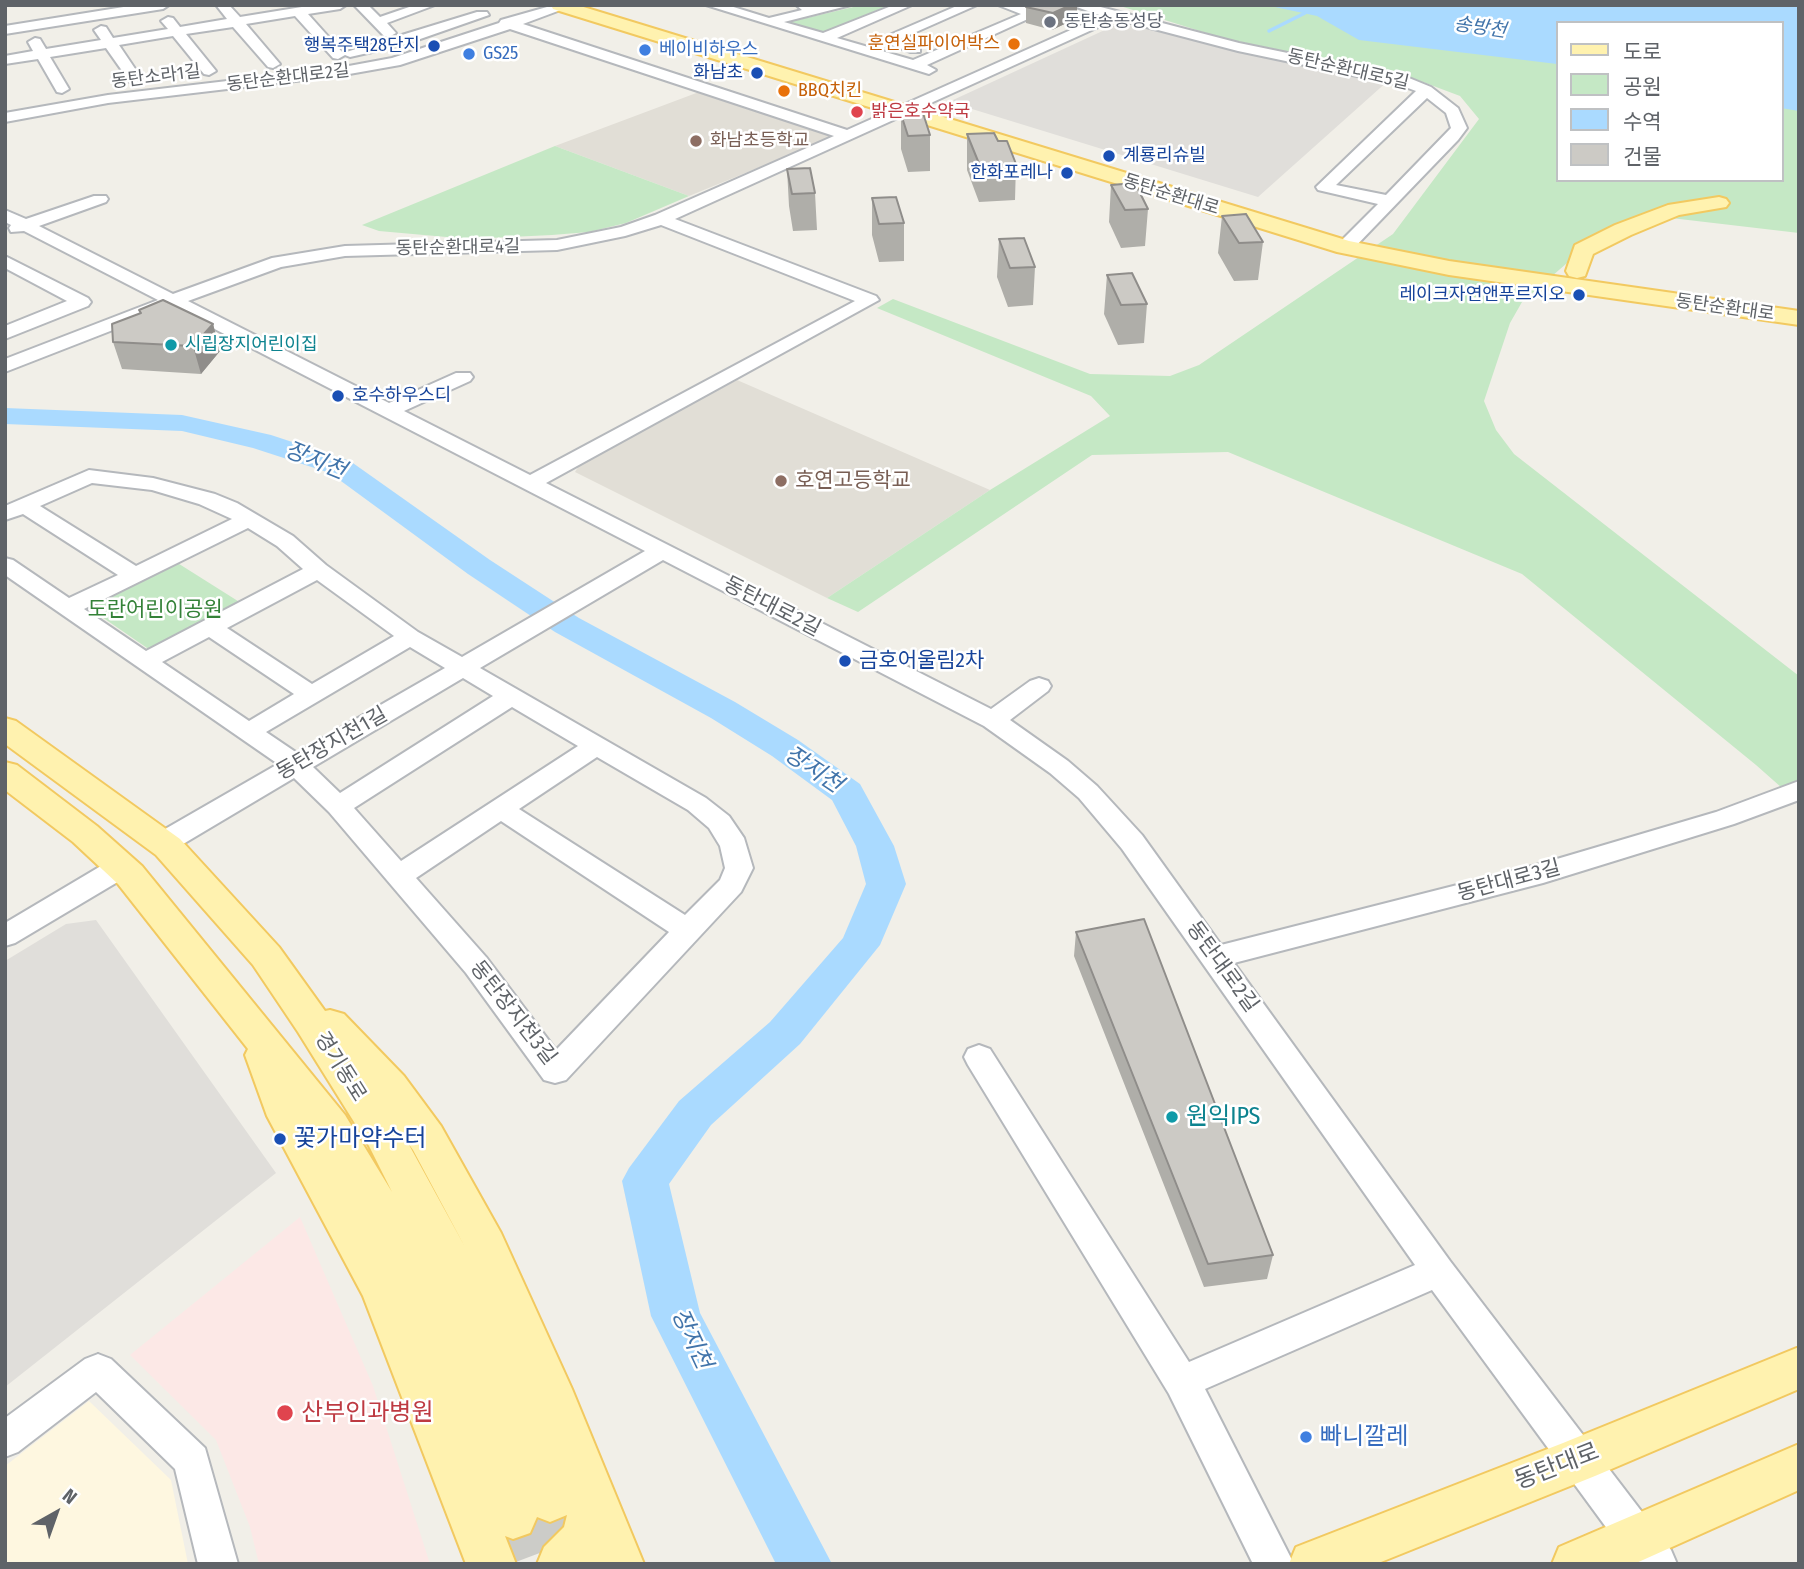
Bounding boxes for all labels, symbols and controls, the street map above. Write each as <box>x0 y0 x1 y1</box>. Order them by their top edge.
place label: 동탄송동성당 <box>1064 11 1163 33</box>
water label: 송방천 <box>1452 13 1508 43</box>
marker: 동탄송동성당 <box>1042 14 1058 30</box>
legend <box>1556 21 1783 182</box>
place label: 훈연실파이어박스 <box>868 33 1000 55</box>
place label: 행복주택28단지 <box>304 35 420 57</box>
marker: 훈연실파이어박스 <box>1006 36 1022 52</box>
marker: 행복주택28단지 <box>426 38 442 54</box>
place label: 베이비하우스 <box>659 39 758 61</box>
text: 도로 <box>1623 39 1662 65</box>
marker: 베이비하우스 <box>637 42 653 58</box>
place label: GS25 <box>483 43 518 65</box>
marker: GS25 <box>461 46 477 62</box>
street label: 동탄순환대로5길 <box>1285 46 1411 94</box>
street label: 동탄순환대로2길 <box>225 60 351 96</box>
street label: 동탄소라1길 <box>110 61 202 93</box>
place label: 화남초 <box>693 62 743 84</box>
marker: 화남초 <box>749 65 765 81</box>
text: 공원 <box>1623 74 1662 100</box>
place label: BBQ치킨 <box>798 80 862 102</box>
marker: BBQ치킨 <box>776 83 792 99</box>
place label: 밝은호수약국 <box>871 101 970 123</box>
marker: 밝은호수약국 <box>849 104 865 120</box>
text: 수역 <box>1623 109 1662 135</box>
place label: 화남초등학교 <box>710 130 809 152</box>
marker: 화남초등학교 <box>688 133 704 149</box>
text: 건물 <box>1623 144 1662 170</box>
place label: 계룡리슈빌 <box>1123 145 1206 167</box>
marker: 계룡리슈빌 <box>1101 148 1117 164</box>
place label: 한화포레나 <box>970 162 1053 184</box>
marker: 한화포레나 <box>1059 165 1075 181</box>
street label: 동탄순환대로 <box>1120 170 1222 220</box>
street label: 동탄순환대로4길 <box>396 236 520 260</box>
place label: 레이크자연앤푸르지오 <box>1399 284 1565 306</box>
marker: 레이크자연앤푸르지오 <box>1571 287 1587 303</box>
street label: 동탄순환대로 <box>1674 290 1776 326</box>
place label: 시립장지어린이집 <box>185 334 317 356</box>
marker: 시립장지어린이집 <box>163 337 179 353</box>
place label: 호수하우스디 <box>352 385 451 407</box>
marker: 호수하우스디 <box>330 388 346 404</box>
water label: 장지천 <box>280 436 350 486</box>
place label: 호연고등학교 <box>795 468 911 494</box>
marker: 호연고등학교 <box>773 473 789 489</box>
street label: 동탄대로2길 <box>719 572 825 642</box>
park label: 도란어린이공원 <box>87 597 223 623</box>
place label: 금호어울림2차 <box>859 648 984 674</box>
marker: 금호어울림2차 <box>837 653 853 669</box>
street label: 동탄장지천1길 <box>272 702 392 786</box>
water label: 장지천 <box>779 741 847 799</box>
street label: 동탄대로3길 <box>1455 855 1563 907</box>
street label: 동탄대로2길 <box>1181 917 1263 1017</box>
street label: 동탄장지천3길 <box>464 956 562 1070</box>
street label: 경기동로 <box>309 1028 371 1106</box>
place label: 원익IPS <box>1186 1103 1260 1131</box>
marker: 원익IPS <box>1164 1109 1180 1125</box>
place label: 꽃가마약수터 <box>294 1125 426 1153</box>
marker: 꽃가마약수터 <box>272 1131 288 1147</box>
water label: 장지천 <box>665 1304 717 1374</box>
place label: 산부인과병원 <box>301 1399 433 1427</box>
marker: 산부인과병원 <box>275 1403 295 1423</box>
place label: 빠니깔레 <box>1320 1423 1408 1451</box>
marker: 빠니깔레 <box>1298 1429 1314 1445</box>
street label: 동탄대로 <box>1511 1438 1603 1496</box>
north arrow <box>21 1478 91 1548</box>
text: N <box>58 1484 82 1509</box>

